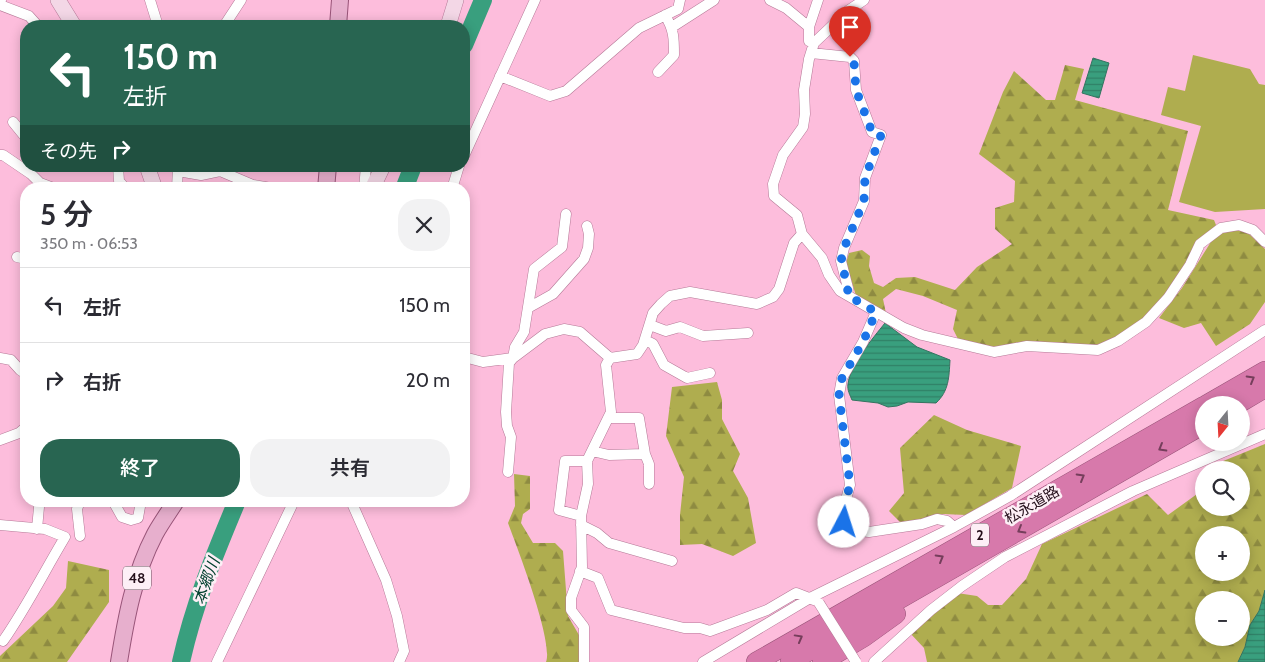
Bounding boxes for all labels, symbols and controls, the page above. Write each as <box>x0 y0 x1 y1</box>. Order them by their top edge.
pin <box>829 6 871 57</box>
icon: arrive <box>836 13 864 41</box>
text: 150 m <box>123 35 218 78</box>
icon: left <box>40 40 105 105</box>
text: 左折 <box>123 83 167 110</box>
icon: right <box>107 135 135 163</box>
text: その先 <box>40 140 97 163</box>
text: 5 分 <box>40 196 93 233</box>
button: close <box>398 199 450 251</box>
text: 350 m · 06:53 <box>40 234 138 253</box>
icon: left <box>40 291 68 319</box>
text: 150 m <box>399 294 450 317</box>
text: 左折 <box>83 296 121 319</box>
icon: right <box>40 366 68 394</box>
text: 20 m <box>406 369 450 392</box>
text: 右折 <box>83 371 121 394</box>
one-way arrow <box>1245 376 1254 386</box>
north arrow <box>1195 396 1250 451</box>
map controls <box>1195 396 1250 646</box>
button: 終了 <box>40 439 240 497</box>
button: 共有 <box>250 439 450 497</box>
one-way arrow <box>1158 442 1167 452</box>
button: search <box>1195 461 1250 516</box>
one-way arrow <box>1075 473 1084 483</box>
street label: 松永道路 <box>1002 482 1062 528</box>
position arrow <box>817 495 869 547</box>
one-way arrow <box>1017 523 1026 533</box>
road number: 2 <box>971 524 989 546</box>
button: + <box>1195 526 1250 581</box>
water label: 本郷川 <box>189 553 224 607</box>
one-way arrow <box>934 554 943 564</box>
road number: 48 <box>123 566 151 590</box>
button: − <box>1195 591 1250 646</box>
one-way arrow <box>793 635 802 645</box>

